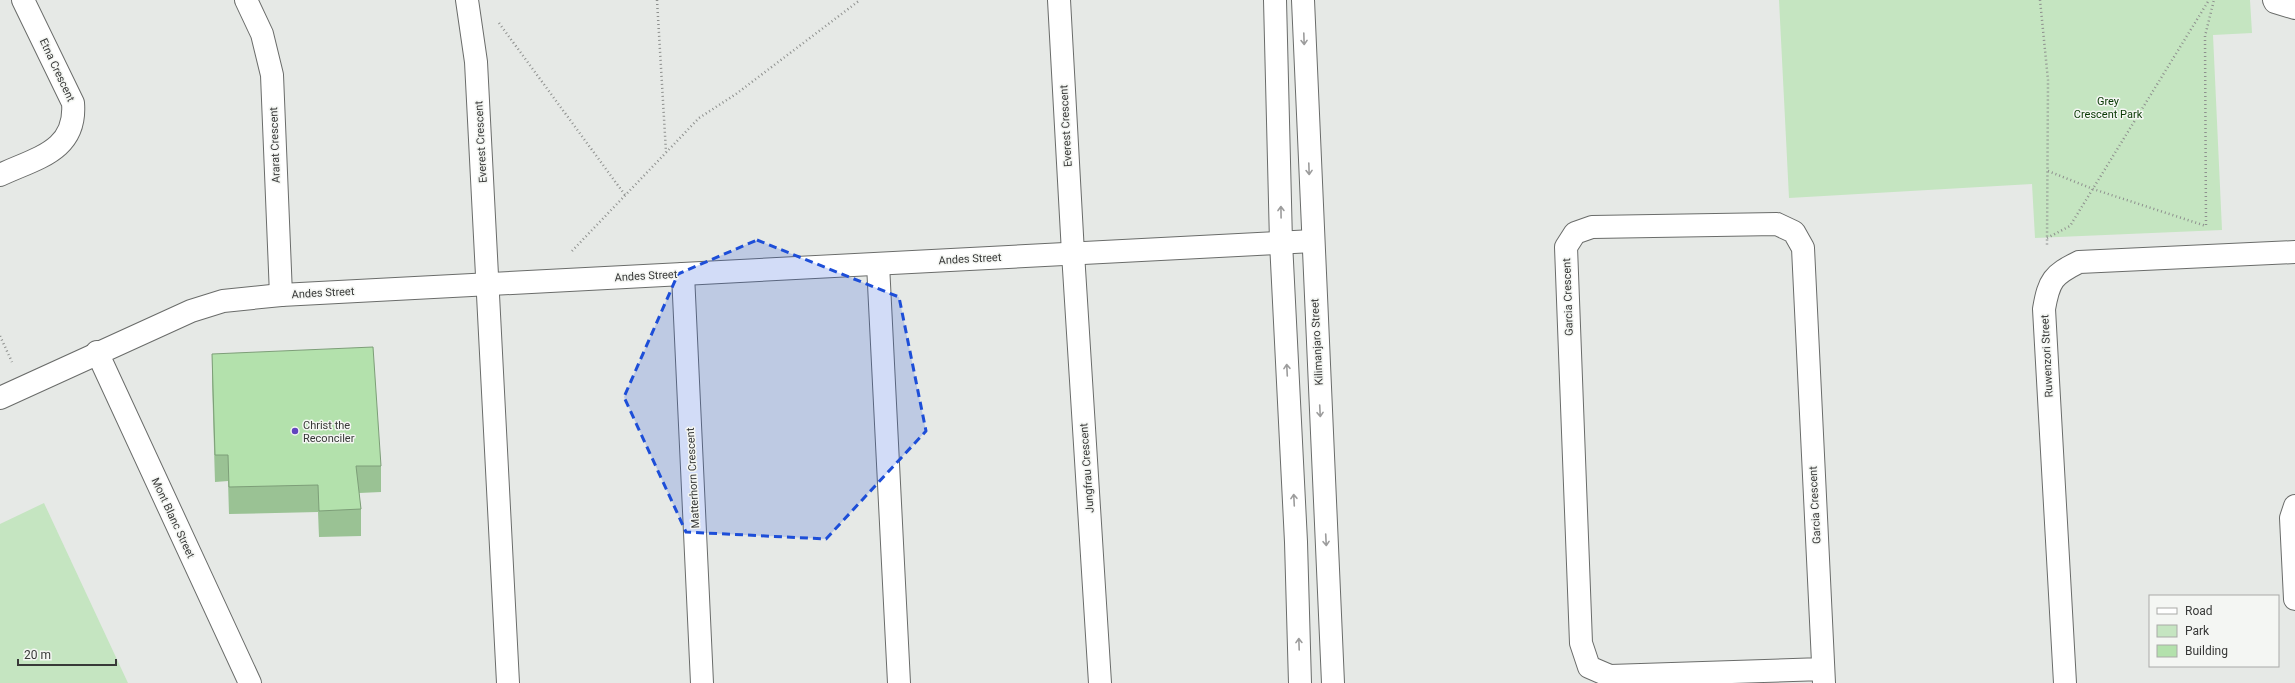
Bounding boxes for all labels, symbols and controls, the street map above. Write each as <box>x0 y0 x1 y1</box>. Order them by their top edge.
one-way arrow <box>1300 32 1308 45</box>
street label: Etna Crescent <box>37 36 77 104</box>
street label: Everest Crescent <box>1057 84 1075 167</box>
park label: Grey Crescent Park <box>2074 95 2143 121</box>
street label: Everest Crescent <box>472 100 490 183</box>
street label: Ararat Crescent <box>267 106 283 183</box>
one-way arrow <box>1306 162 1313 175</box>
one-way arrow <box>1277 206 1284 219</box>
street label: Andes Street <box>938 251 1002 267</box>
street label: Garcia Crescent <box>1560 257 1576 336</box>
street label: Andes Street <box>614 268 678 284</box>
street label: Andes Street <box>291 285 355 301</box>
street label: Kilimanjaro Street <box>1308 298 1326 386</box>
street label: Ruwenzori Street <box>2038 314 2056 398</box>
one-way arrow <box>1284 364 1291 377</box>
one-way arrow <box>1317 404 1324 417</box>
place label: Christ the Reconciler <box>303 419 355 445</box>
street label: Jungfrau Crescent <box>1077 422 1097 513</box>
marker: Christ the Reconciler <box>290 426 300 436</box>
street label: Matterhorn Crescent <box>684 427 702 529</box>
street label: Garcia Crescent <box>1806 465 1824 544</box>
street label: Mont Blanc Street <box>149 476 198 561</box>
one-way arrow <box>1290 494 1297 507</box>
one-way arrow <box>1323 533 1330 546</box>
legend <box>2149 595 2279 667</box>
text: Road <box>2185 604 2213 618</box>
text: Park <box>2185 624 2210 638</box>
one-way arrow <box>1295 638 1303 651</box>
scale bar <box>18 641 116 667</box>
text: Building <box>2185 644 2228 658</box>
text: 20 m <box>24 648 51 662</box>

